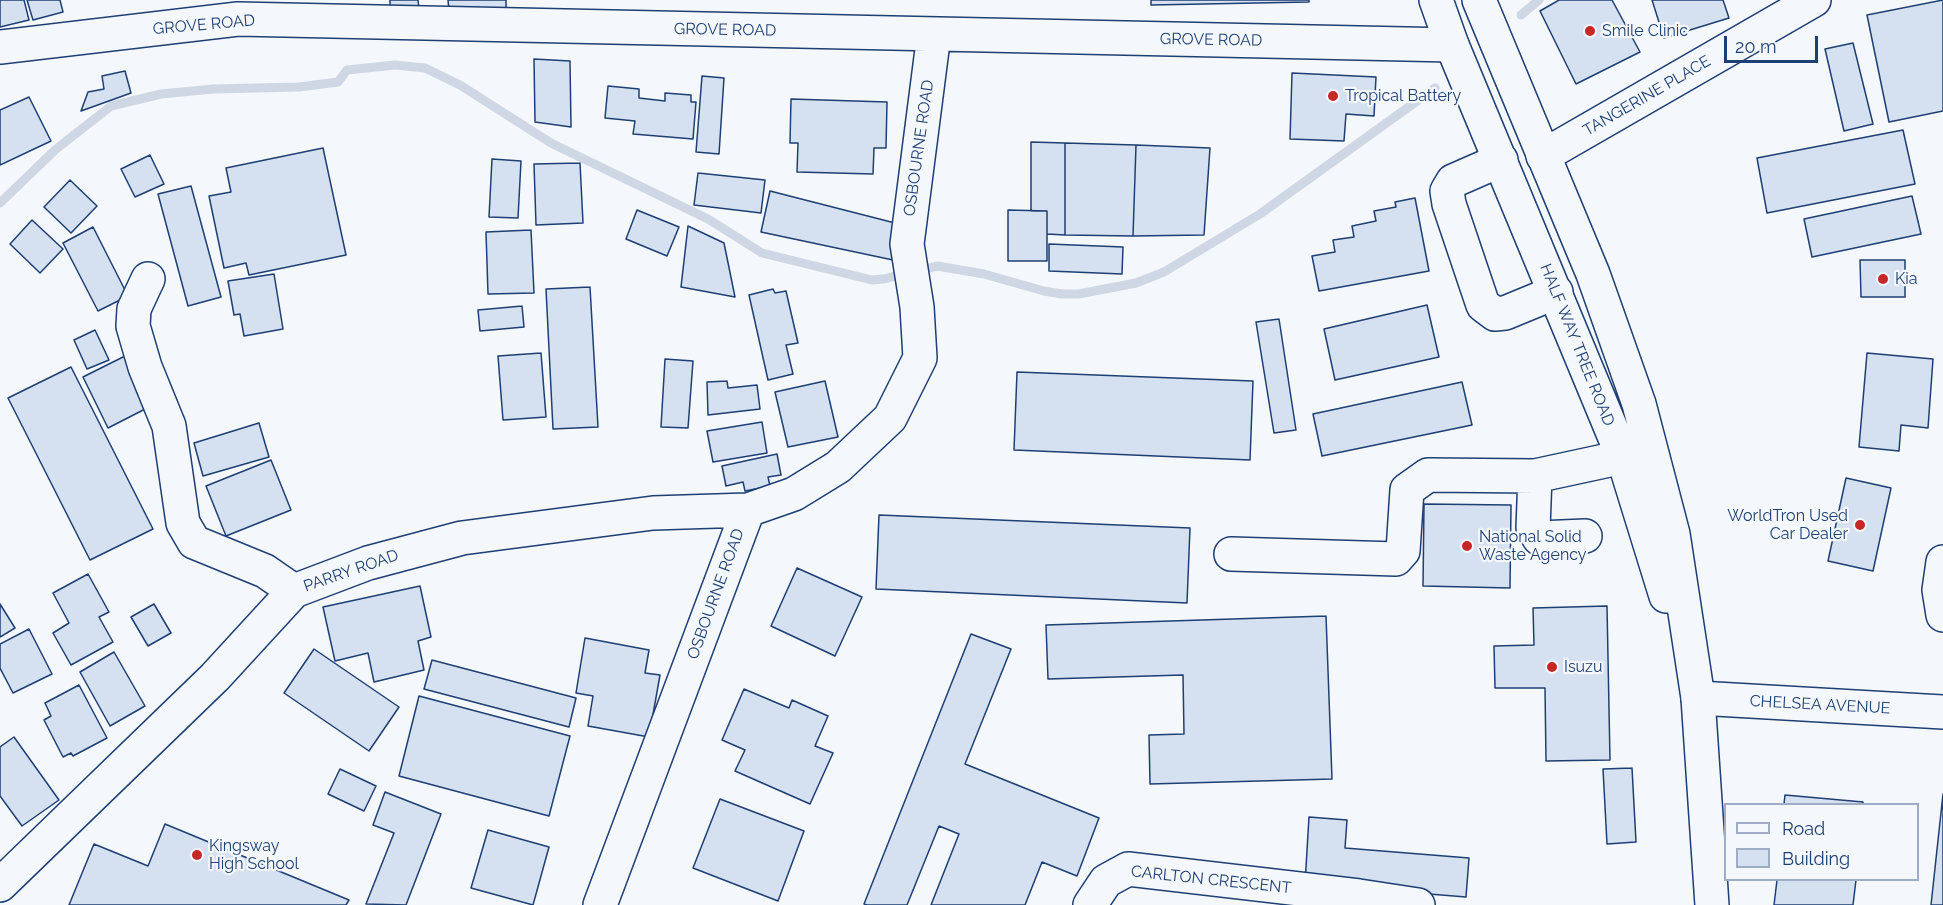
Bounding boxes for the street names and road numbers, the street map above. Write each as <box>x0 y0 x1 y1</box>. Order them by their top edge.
street label: GROVE ROAD <box>152 11 256 39</box>
street label: GROVE ROAD <box>674 20 776 40</box>
street label: GROVE ROAD <box>1160 30 1262 50</box>
street label: TANGERINE PLACE <box>1580 52 1714 140</box>
street label: OSBOURNE ROAD <box>900 79 938 217</box>
street label: HALF WAY TREE ROAD <box>1536 261 1618 429</box>
street label: OSBOURNE ROAD <box>683 526 749 662</box>
street label: PARRY ROAD <box>301 546 401 596</box>
street label: CHELSEA AVENUE <box>1749 692 1891 718</box>
street label: CARLTON CRESCENT <box>1130 862 1292 898</box>

